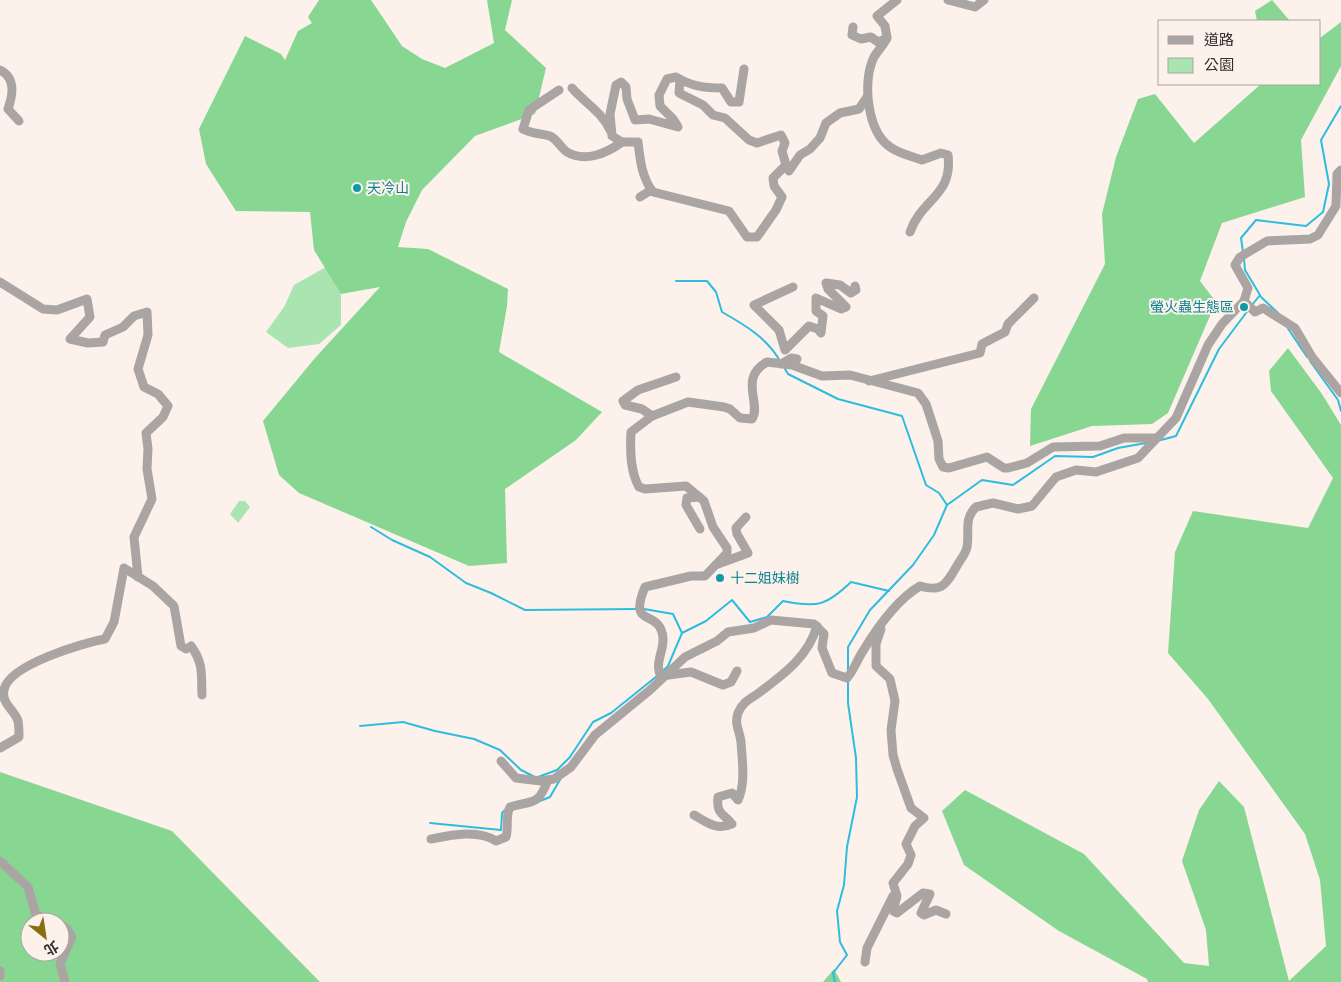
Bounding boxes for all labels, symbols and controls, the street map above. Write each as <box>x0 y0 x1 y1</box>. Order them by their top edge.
legend <box>1158 20 1321 85</box>
text: 道路 <box>1204 29 1234 49</box>
text: 公園 <box>1204 54 1234 74</box>
place label: 天冷山 <box>367 178 409 197</box>
marker: 天冷山 <box>351 182 363 194</box>
place label: 螢火蟲生態區 <box>1150 297 1234 316</box>
marker: 螢火蟲生態區 <box>1238 301 1250 313</box>
place label: 十二姐妹樹 <box>730 568 800 587</box>
marker: 十二姐妹樹 <box>714 572 726 584</box>
north arrow <box>20 912 70 962</box>
text: 北 <box>41 937 63 960</box>

